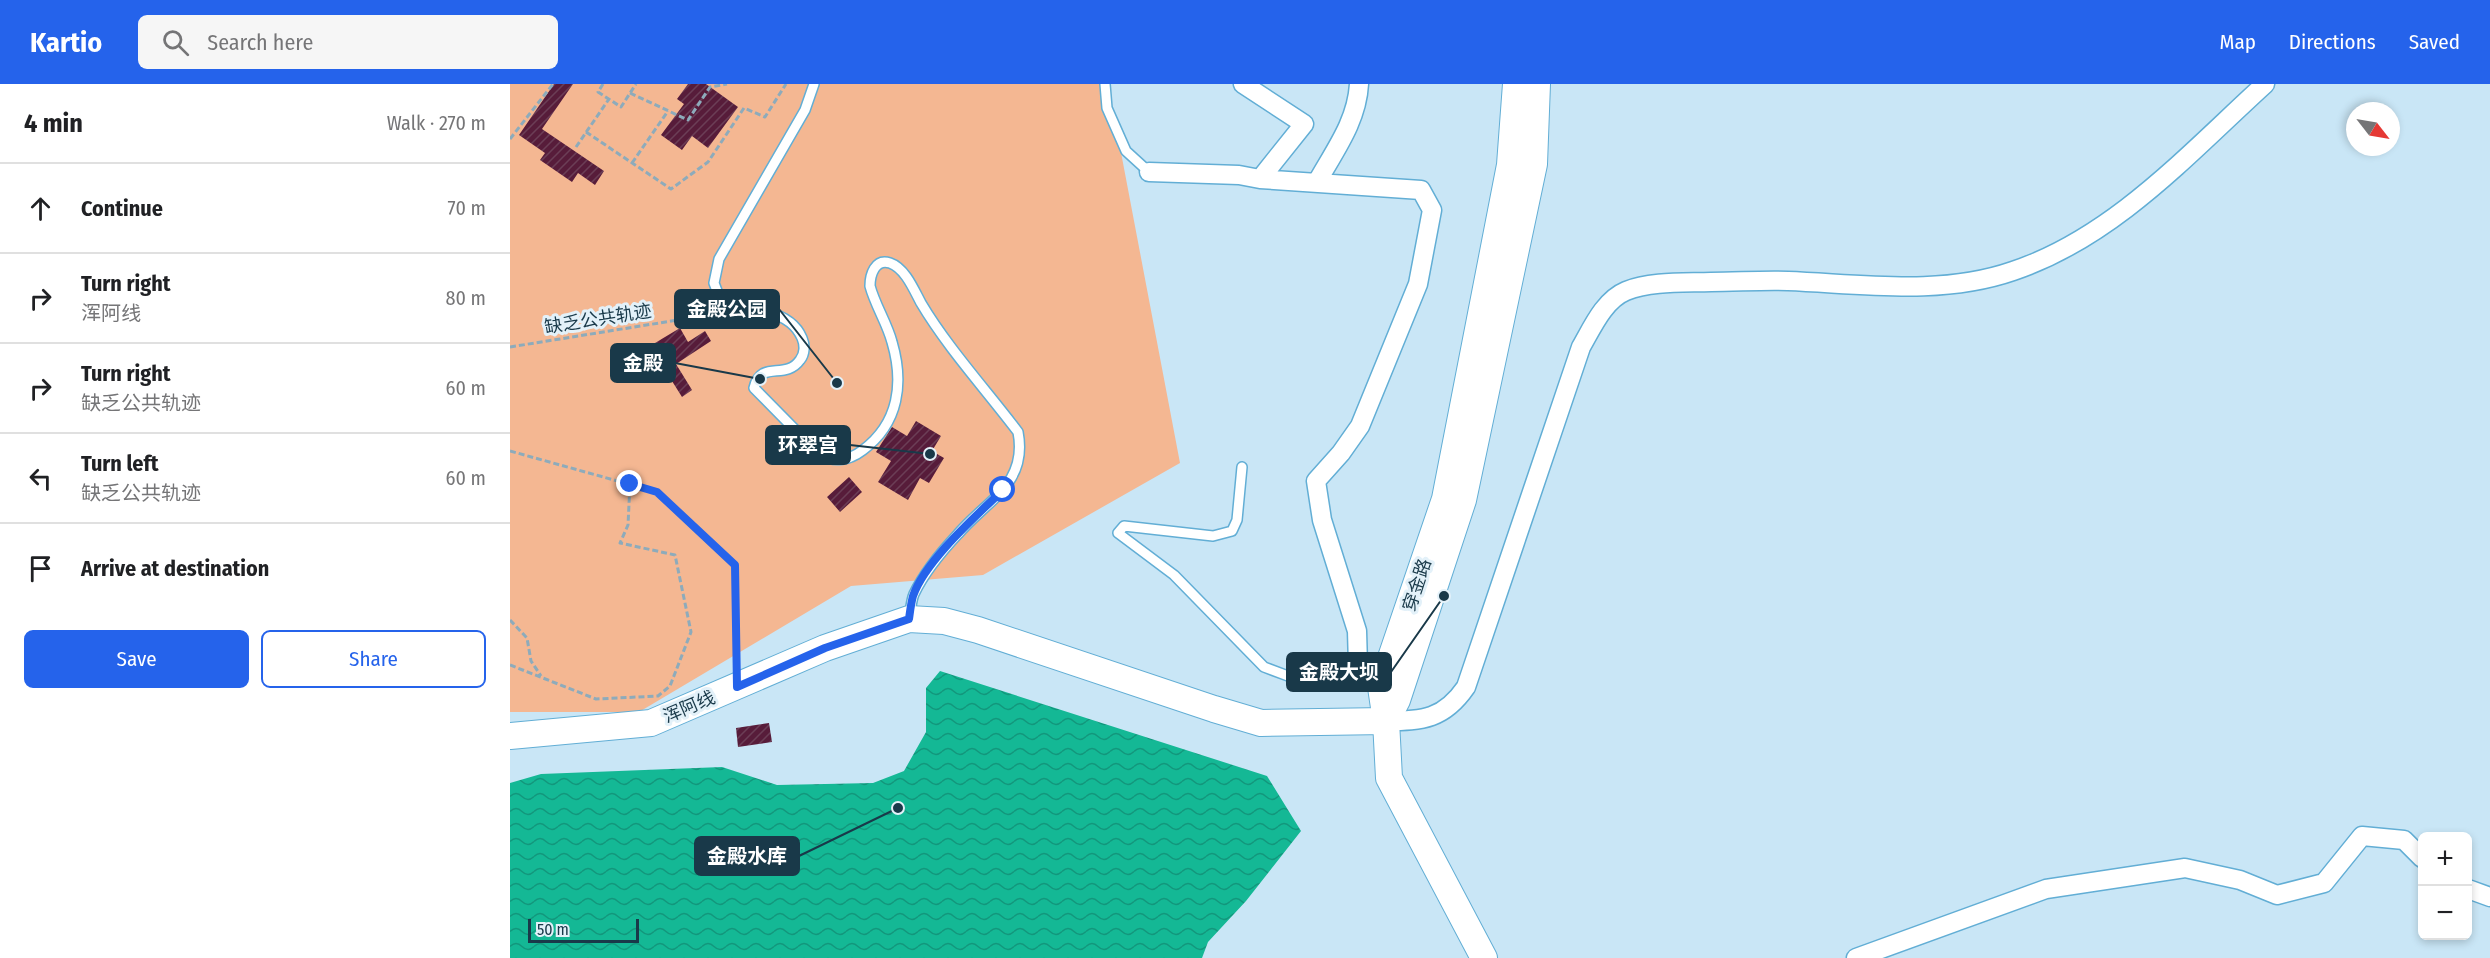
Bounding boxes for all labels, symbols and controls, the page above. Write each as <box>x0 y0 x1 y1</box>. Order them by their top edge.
search box <box>138 15 558 69</box>
text: Kartio <box>30 26 102 59</box>
icon: search <box>159 26 192 59</box>
text: Search here <box>207 29 313 56</box>
text: Map <box>2219 29 2256 55</box>
text: Directions <box>2289 29 2376 55</box>
text: Saved <box>2409 29 2460 55</box>
north arrow <box>2346 102 2400 156</box>
text: 4 min <box>24 108 83 139</box>
text: Walk · 270 m <box>387 111 486 135</box>
icon: ahead <box>24 192 57 225</box>
text: Continue <box>81 195 163 222</box>
text: 70 m <box>448 196 486 220</box>
text: Turn right <box>81 270 170 297</box>
icon: right <box>24 282 57 315</box>
text: 80 m <box>446 286 486 310</box>
callout: 金殿公园 <box>675 290 779 328</box>
text: 金殿公园 <box>687 297 767 321</box>
street label: 缺乏公共轨迹 <box>543 300 653 338</box>
text: 浑阿线 <box>81 301 141 325</box>
callout: 金殿 <box>611 344 675 382</box>
text: 金殿 <box>623 351 663 375</box>
text: Turn right <box>81 360 170 387</box>
icon: right <box>24 372 57 405</box>
text: 60 m <box>446 376 486 400</box>
text: 缺乏公共轨迹 <box>81 391 201 415</box>
callout: 环翠宫 <box>766 426 850 464</box>
text: 环翠宫 <box>778 433 838 457</box>
text: Turn left <box>81 450 159 477</box>
icon: left <box>24 462 57 495</box>
text: 60 m <box>446 466 486 490</box>
route end <box>616 470 642 496</box>
route start <box>989 476 1015 502</box>
text: 缺乏公共轨迹 <box>81 481 201 505</box>
icon: arrive <box>24 552 57 585</box>
text: Arrive at destination <box>81 555 269 582</box>
street label: 穿金路 <box>1398 556 1436 614</box>
button: Save <box>24 630 249 688</box>
button: Share <box>261 630 486 688</box>
callout: 金殿大坝 <box>1287 653 1391 691</box>
text: 金殿大坝 <box>1299 660 1379 684</box>
street label: 浑阿线 <box>660 686 718 728</box>
map controls <box>2418 832 2472 940</box>
button: + <box>2418 832 2472 886</box>
callout: 金殿水库 <box>695 837 799 875</box>
text: 金殿水库 <box>707 844 787 868</box>
button: − <box>2418 886 2472 940</box>
scale bar <box>528 916 639 944</box>
text: 50 m <box>537 920 569 939</box>

